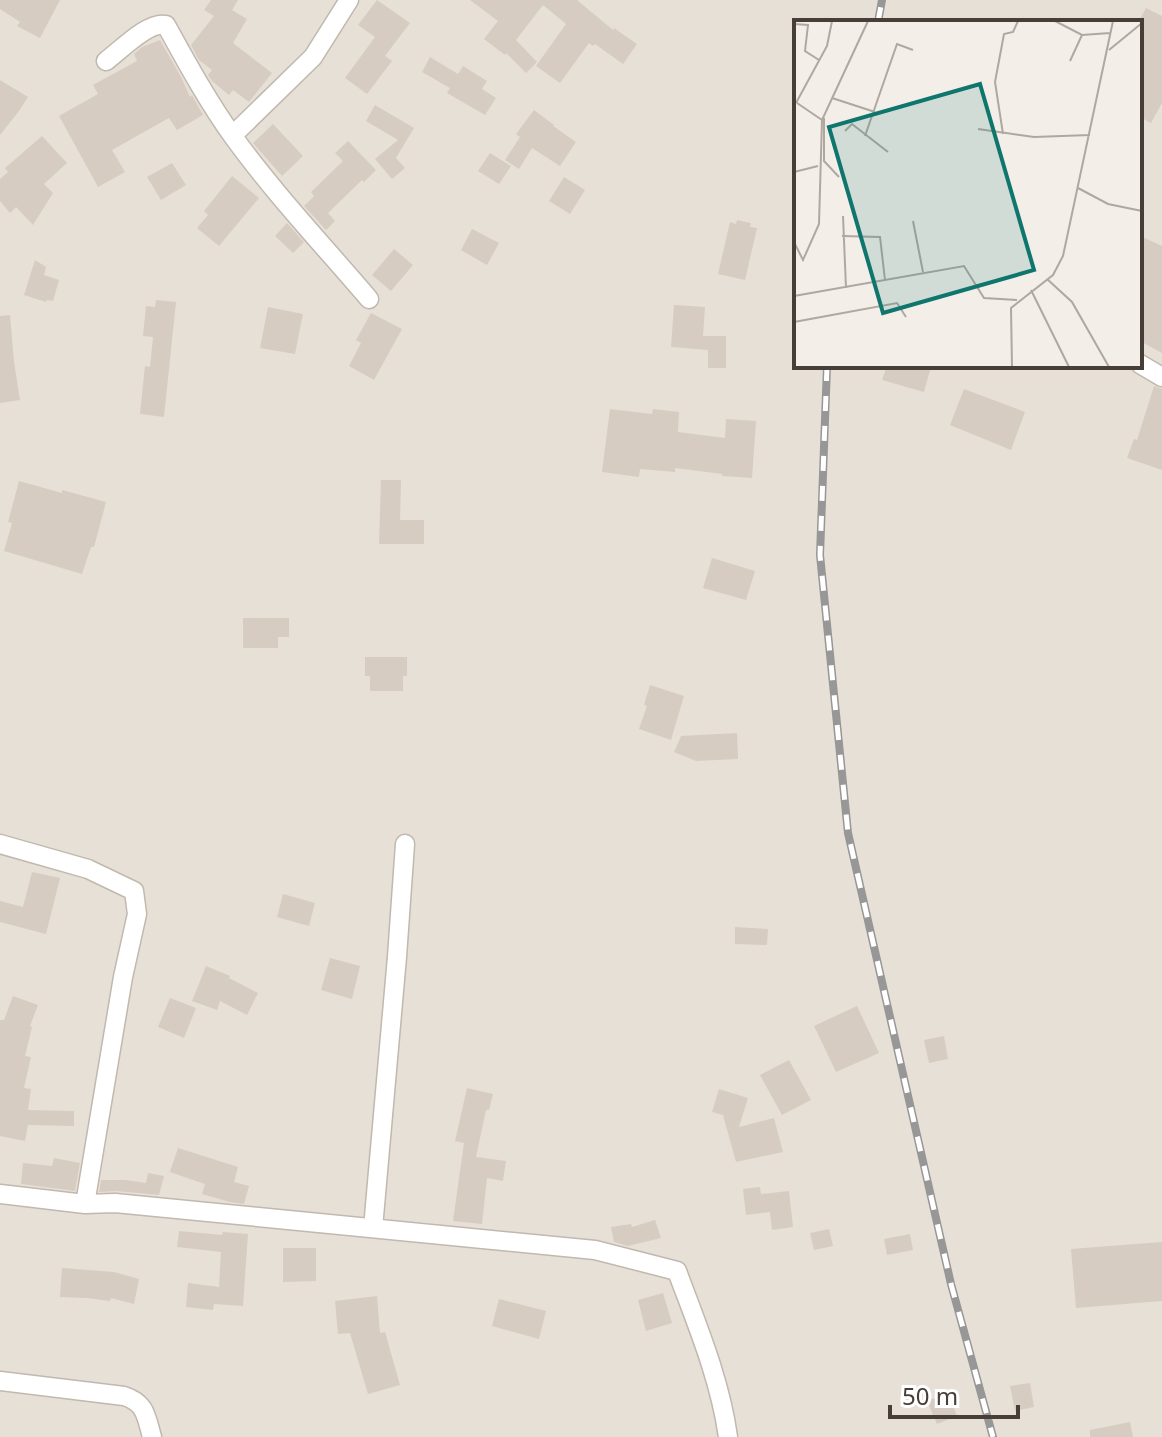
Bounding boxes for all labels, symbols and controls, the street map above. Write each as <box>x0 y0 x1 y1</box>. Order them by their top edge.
inset map <box>794 20 1142 368</box>
scale bar <box>890 1369 1018 1419</box>
text: 50 m <box>902 1379 958 1412</box>

